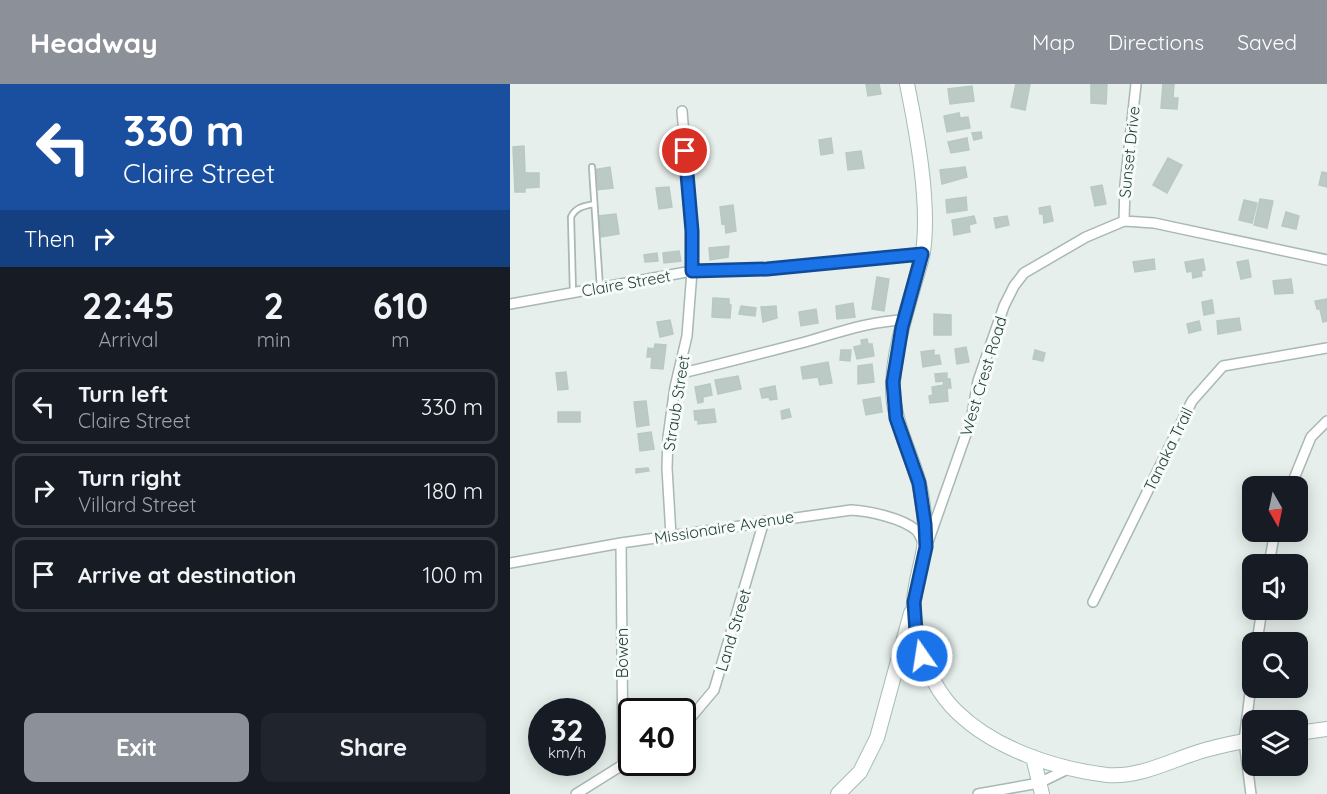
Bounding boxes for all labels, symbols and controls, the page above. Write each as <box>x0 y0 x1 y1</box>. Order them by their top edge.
text: Headway <box>30 25 158 60</box>
text: Map <box>1032 29 1075 55</box>
text: Directions <box>1108 29 1204 55</box>
text: Saved <box>1237 29 1297 55</box>
text: 330 m <box>123 104 244 157</box>
street label: Sunset Drive <box>1114 105 1144 199</box>
icon: left <box>24 108 102 186</box>
pin <box>659 125 710 176</box>
icon: arrive <box>668 134 701 167</box>
text: Claire Street <box>123 156 275 190</box>
icon: right <box>87 222 120 255</box>
text: Then <box>24 225 75 253</box>
street label: Claire Street <box>580 265 672 301</box>
text: 22:45 <box>82 283 175 328</box>
text: 2 <box>263 283 284 328</box>
text: 610 <box>373 283 428 328</box>
street label: West Crest Road <box>955 314 1011 438</box>
text: Arrival <box>98 327 158 352</box>
text: min <box>257 327 291 352</box>
text: m <box>391 327 409 352</box>
street label: Straub Street <box>659 354 693 452</box>
text: Turn left <box>78 380 168 408</box>
icon: left <box>27 390 60 423</box>
text: 330 m <box>421 393 483 421</box>
street label: Tanaka Trail <box>1139 404 1197 494</box>
text: Claire Street <box>78 408 191 433</box>
text: Turn right <box>78 464 182 492</box>
icon: right <box>27 474 60 507</box>
north arrow <box>1242 476 1308 542</box>
map controls <box>1242 476 1308 776</box>
text: 180 m <box>424 477 483 505</box>
text: Villard Street <box>78 492 196 517</box>
street label: Missionaire Avenue <box>653 506 795 548</box>
button: sound <box>1242 554 1308 620</box>
icon: arrive <box>27 558 60 591</box>
text: Arrive at destination <box>78 561 296 589</box>
text: 100 m <box>423 561 483 589</box>
street label: Land Street <box>711 586 755 674</box>
position arrow <box>890 624 954 688</box>
street label: Bowen <box>612 628 632 678</box>
button: search <box>1242 632 1308 698</box>
speed limit sign: 40 <box>618 698 696 776</box>
button: layers <box>1242 710 1308 776</box>
text: 32 <box>550 711 584 749</box>
button: Exit <box>24 713 249 782</box>
button: Share <box>261 713 486 782</box>
text: km/h <box>548 743 586 762</box>

